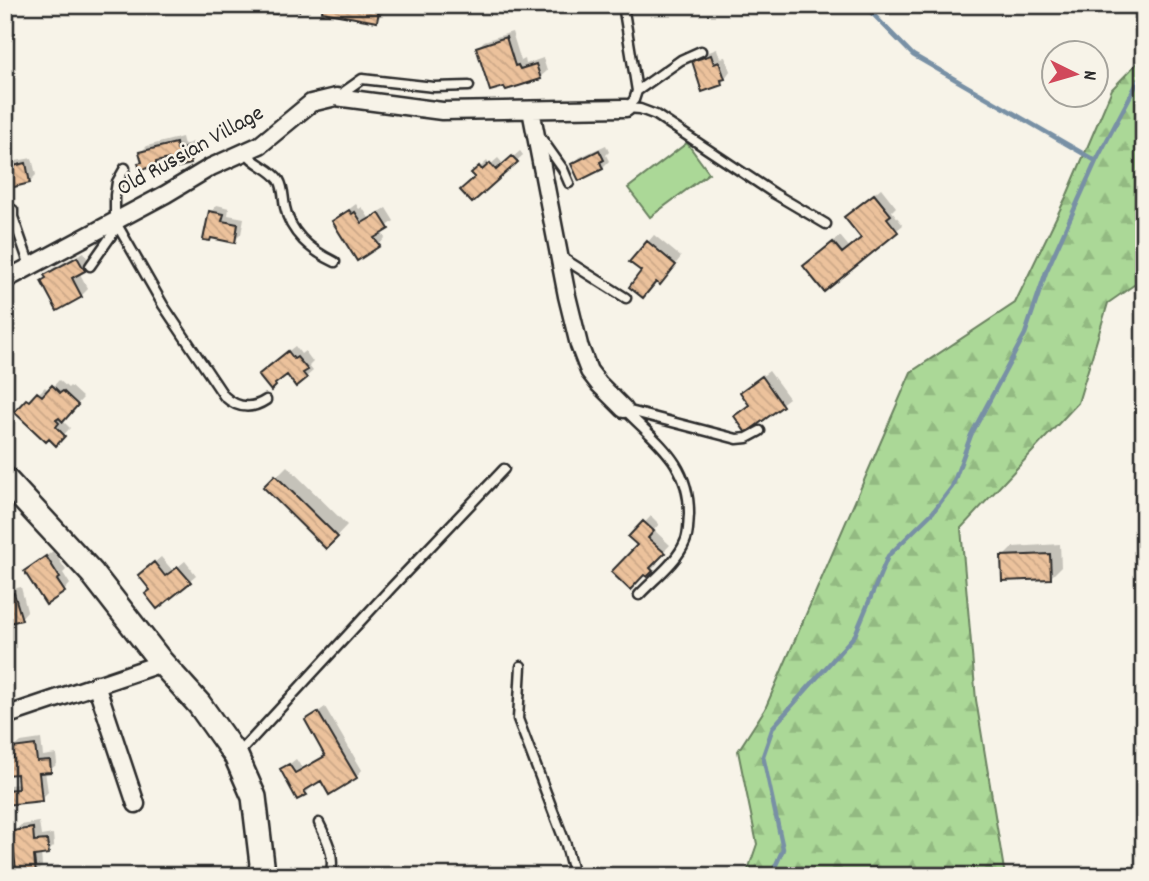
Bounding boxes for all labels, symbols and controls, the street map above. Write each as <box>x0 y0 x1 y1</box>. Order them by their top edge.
north arrow <box>1040 38 1110 108</box>
text: N <box>1075 69 1102 81</box>
street label: Old Russian Village <box>112 98 270 206</box>

